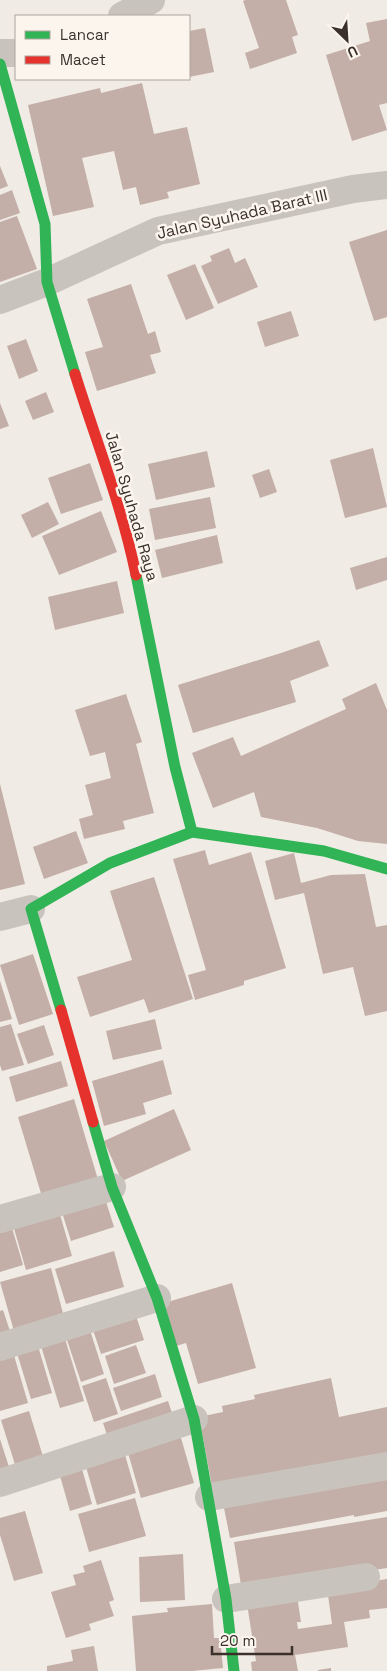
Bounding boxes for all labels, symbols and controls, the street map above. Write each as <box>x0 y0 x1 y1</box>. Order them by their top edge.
legend <box>15 15 190 80</box>
north arrow <box>322 15 372 65</box>
text: Lancar <box>60 25 110 44</box>
text: U <box>344 42 361 62</box>
text: Macet <box>60 50 106 69</box>
street label: Jalan Syuhada Barat III <box>155 184 329 244</box>
street label: Jalan Syuhada Raya <box>101 429 163 583</box>
scale bar <box>212 1624 292 1656</box>
text: 20 m <box>220 1631 255 1650</box>

